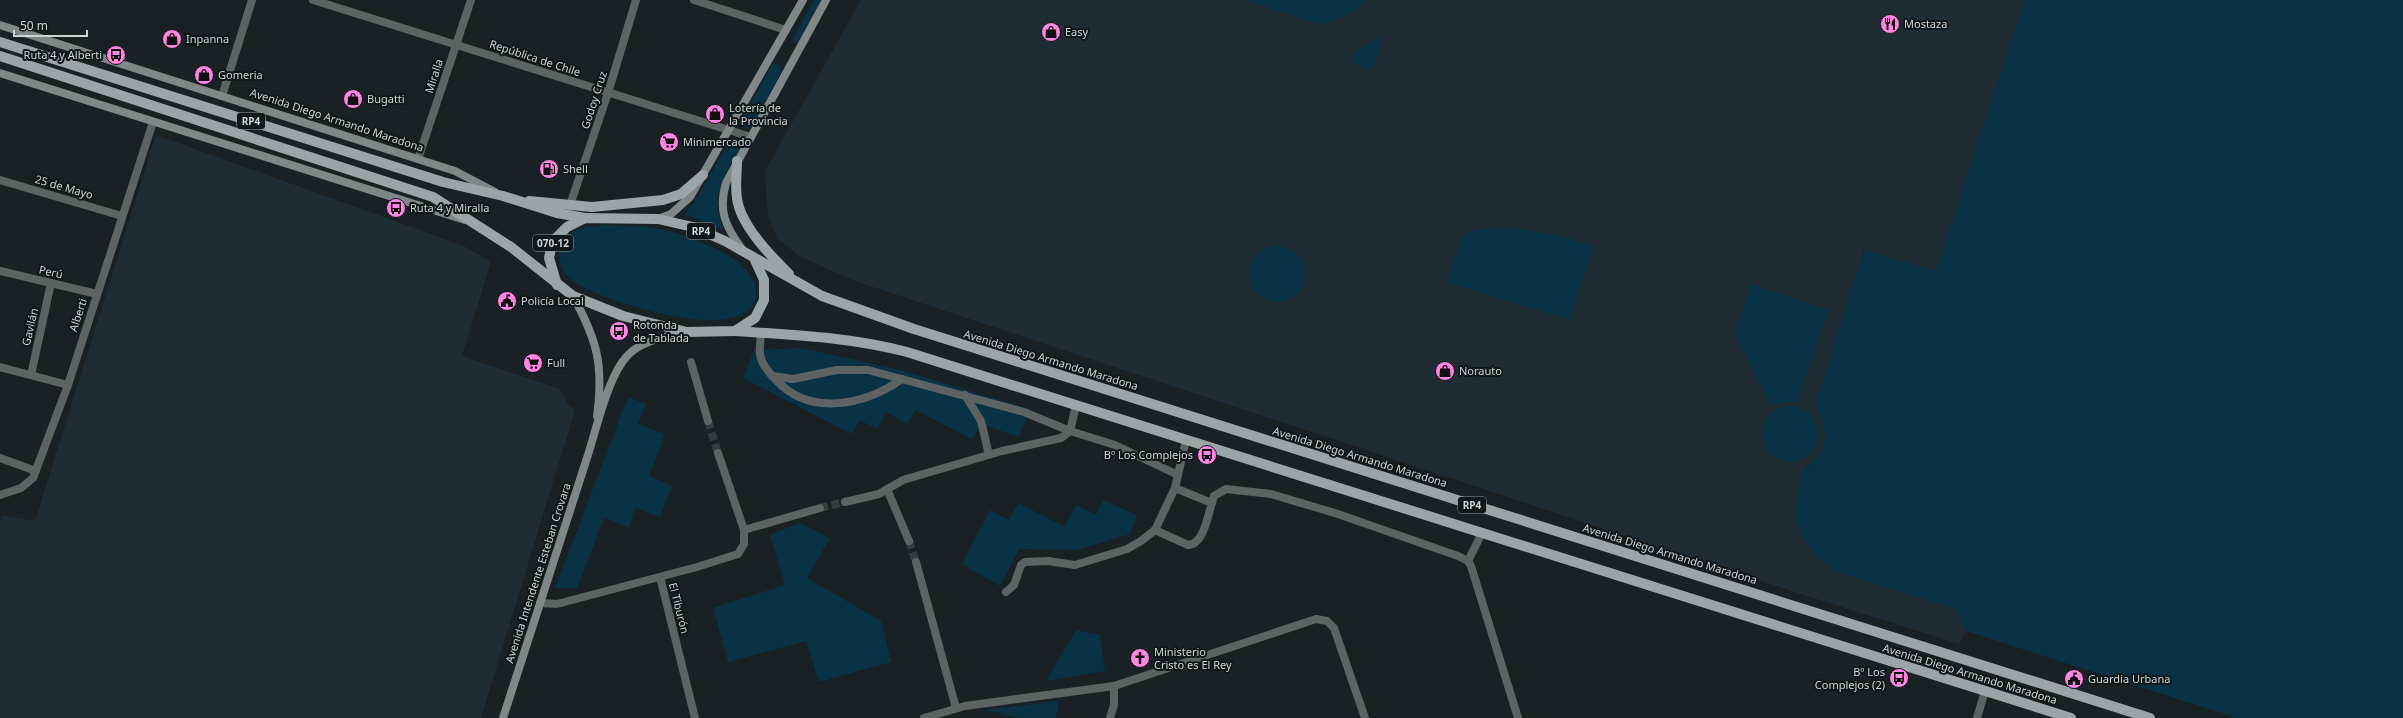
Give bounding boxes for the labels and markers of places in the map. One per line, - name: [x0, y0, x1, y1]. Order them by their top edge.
- restaurant icon: Mostaza: [1879, 13, 1901, 35]
- place label: Mostaza: [1904, 16, 1947, 31]
- shop icon: Easy: [1040, 21, 1062, 43]
- place label: Easy: [1065, 24, 1089, 39]
- shop icon: Inpanna: [161, 28, 183, 50]
- place label: Inpanna: [186, 31, 229, 46]
- bus stop icon: Ruta 4 y Alberti: [105, 44, 127, 66]
- place label: Ruta 4 y Alberti: [24, 47, 102, 62]
- shop icon: Gomeria: [193, 64, 215, 86]
- place label: Gomeria: [218, 67, 263, 82]
- shop icon: Bugatti: [342, 88, 364, 110]
- place label: Bugatti: [367, 91, 405, 106]
- place label: Lotería de la Provincia: [729, 100, 788, 128]
- shop icon: Lotería de la Provincia: [704, 103, 726, 125]
- supermarket icon: Minimercado: [658, 131, 680, 153]
- place label: Minimercado: [683, 134, 751, 149]
- fuel station icon: Shell: [538, 158, 560, 180]
- place label: Shell: [563, 161, 588, 176]
- bus stop icon: Ruta 4 y Miralla: [385, 197, 407, 219]
- place label: Ruta 4 y Miralla: [410, 200, 489, 215]
- public building icon: Policía Local: [496, 290, 518, 312]
- place label: Policía Local: [521, 293, 584, 308]
- place label: Rotonda de Tablada: [633, 317, 689, 345]
- bus stop icon: Rotonda de Tablada: [608, 320, 630, 342]
- supermarket icon: Full: [522, 352, 544, 374]
- place label: Full: [547, 355, 565, 370]
- shop icon: Norauto: [1434, 360, 1456, 382]
- place label: Norauto: [1459, 363, 1502, 378]
- bus stop icon: Bº Los Complejos: [1196, 444, 1218, 466]
- place label: Bº Los Complejos: [1104, 447, 1193, 462]
- place label: Ministerio Cristo es El Rey: [1154, 644, 1232, 672]
- church icon: Ministerio Cristo es El Rey: [1129, 647, 1151, 669]
- place label: Bº Los Complejos (2): [1815, 664, 1885, 692]
- bus stop icon: Bº Los Complejos (2): [1888, 667, 1910, 689]
- public building icon: Guardia Urbana: [2063, 668, 2085, 690]
- place label: Guardia Urbana: [2088, 671, 2170, 686]

